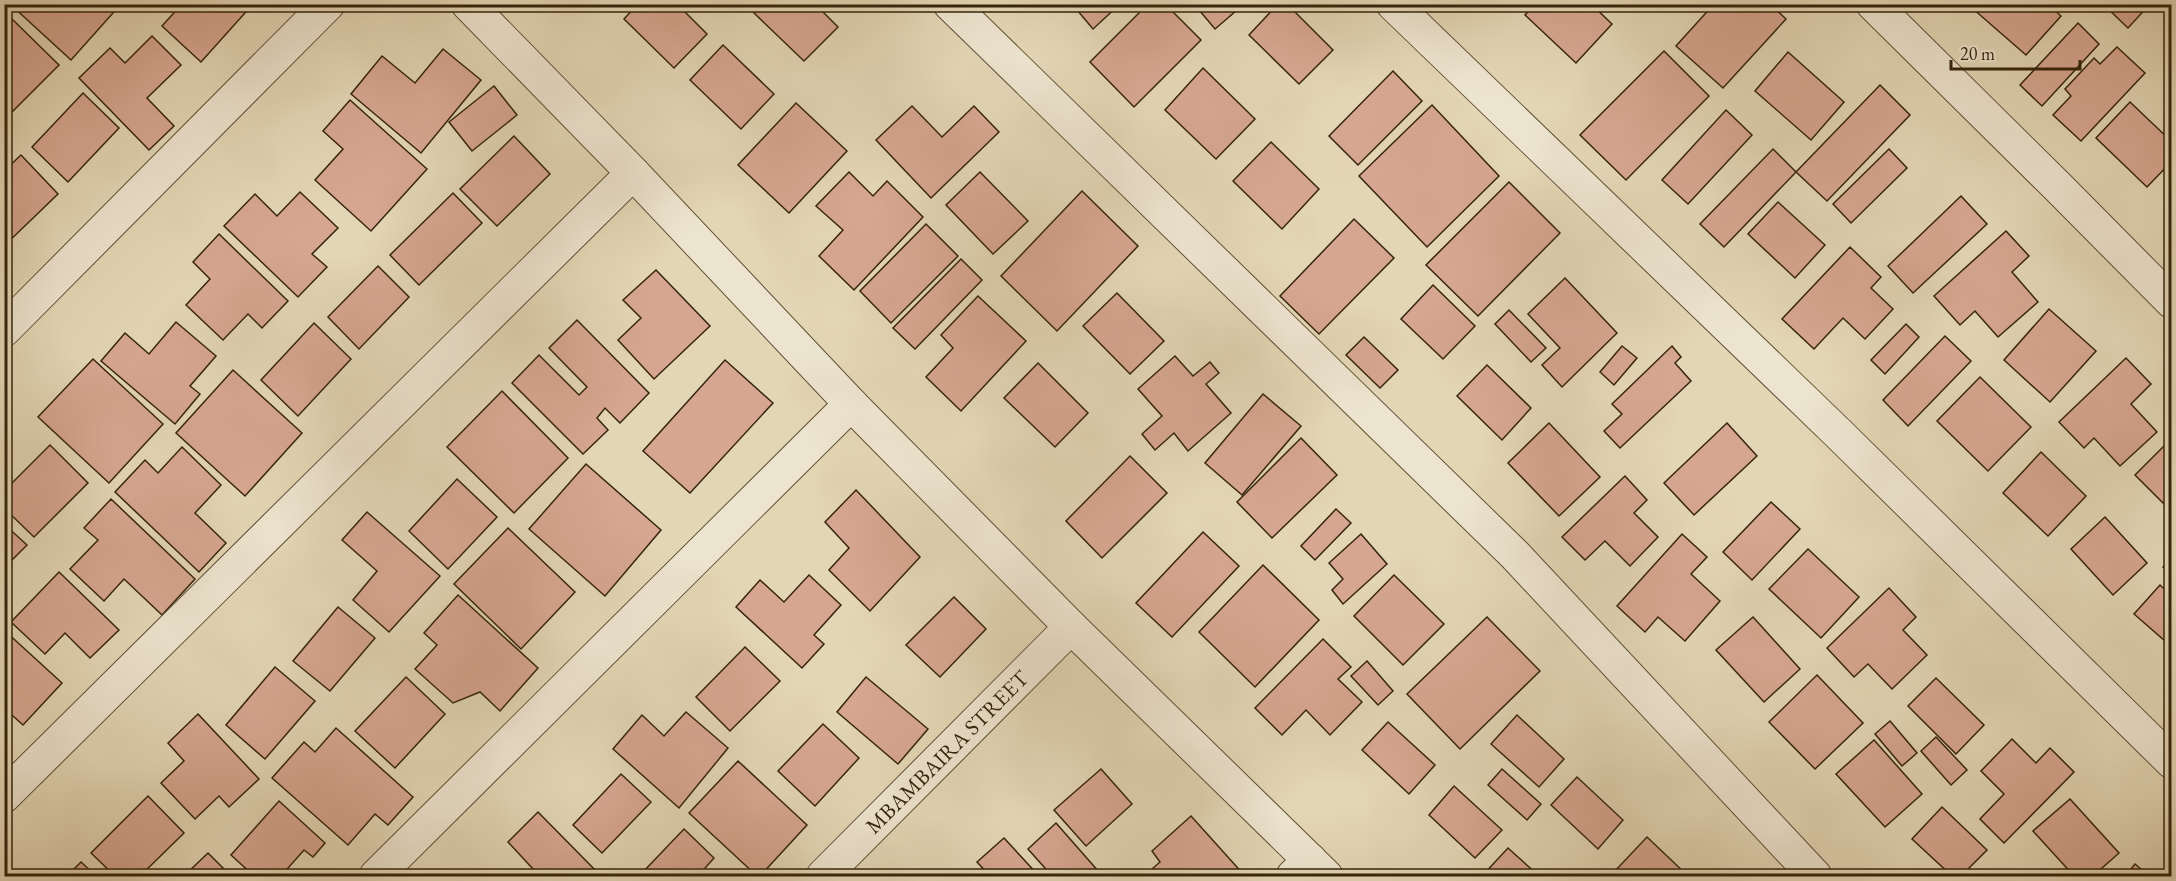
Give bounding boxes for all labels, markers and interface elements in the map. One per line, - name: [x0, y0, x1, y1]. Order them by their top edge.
- scale bar: [1951, 33, 2080, 71]
- text: 20 m: [1960, 42, 1995, 65]
- street label: MBAMBAIRA STREET: [859, 664, 1035, 840]

